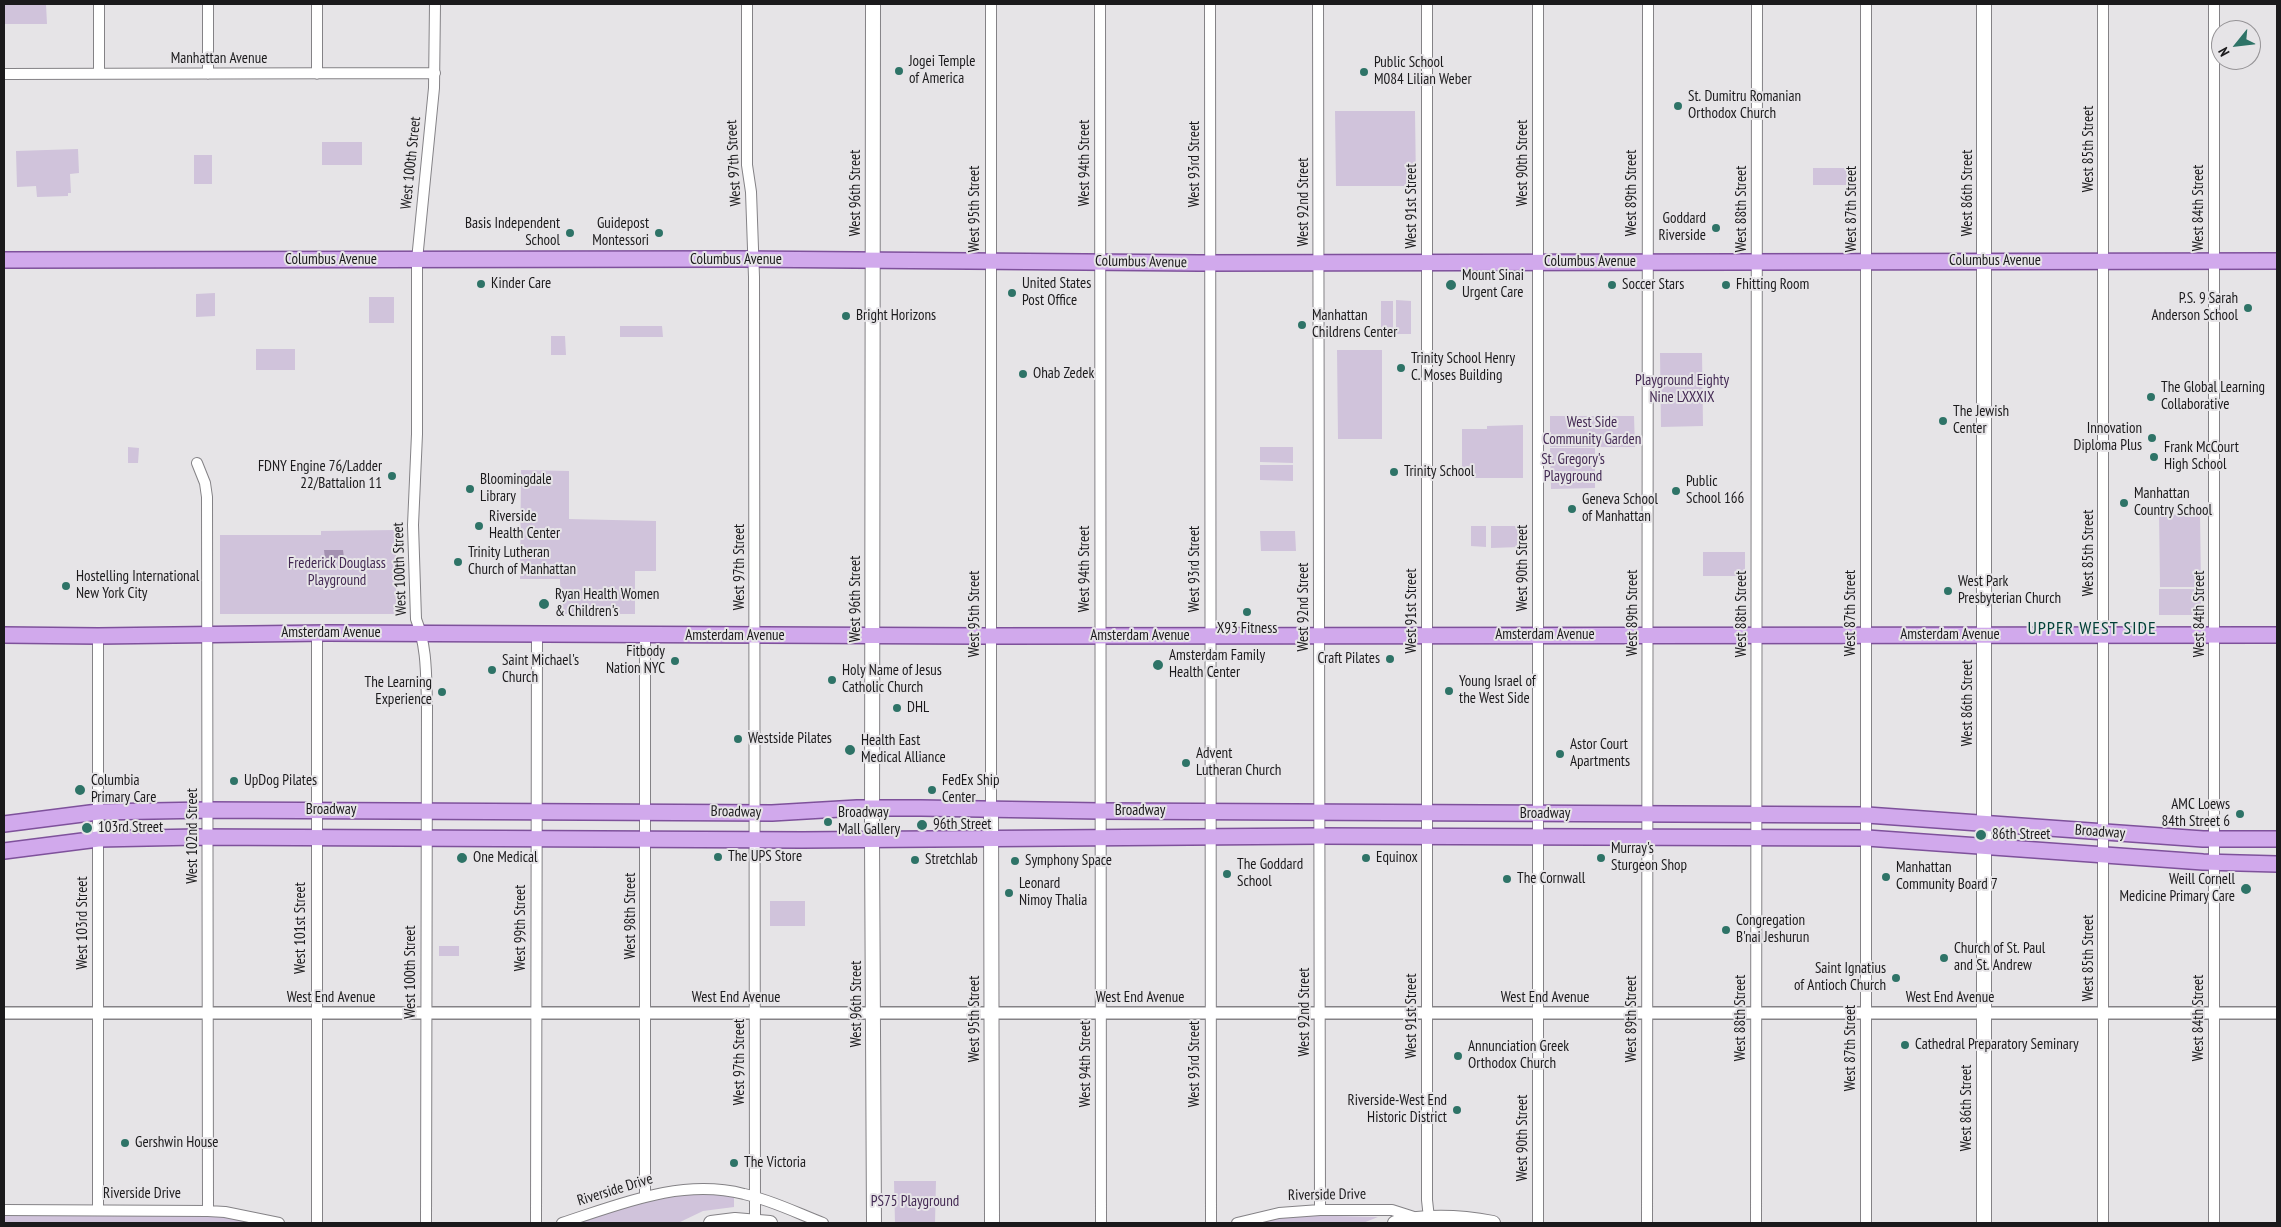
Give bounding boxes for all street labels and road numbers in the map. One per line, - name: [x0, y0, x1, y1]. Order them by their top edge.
- street label: Manhattan Avenue: [171, 50, 267, 68]
- street label: West 85th Street: [2080, 106, 2098, 192]
- street label: West 100th Street: [397, 116, 425, 210]
- street label: West 97th Street: [723, 119, 745, 207]
- street label: West 94th Street: [1076, 120, 1094, 206]
- street label: West 90th Street: [1514, 120, 1532, 206]
- street label: West 93rd Street: [1186, 121, 1204, 207]
- street label: West 96th Street: [847, 150, 865, 236]
- street label: West 89th Street: [1623, 150, 1641, 236]
- street label: West 86th Street: [1959, 150, 1977, 236]
- street label: West 92nd Street: [1295, 158, 1313, 246]
- street label: West 91st Street: [1403, 163, 1421, 249]
- street label: West 84th Street: [2190, 165, 2208, 251]
- street label: West 95th Street: [966, 166, 984, 252]
- street label: West 88th Street: [1733, 166, 1751, 252]
- street label: West 87th Street: [1843, 166, 1861, 252]
- street label: Columbus Avenue: [285, 251, 377, 269]
- street label: Columbus Avenue: [690, 251, 782, 269]
- street label: Columbus Avenue: [1095, 252, 1187, 272]
- street label: Columbus Avenue: [1949, 252, 2041, 270]
- street label: Columbus Avenue: [1544, 253, 1636, 271]
- street label: West 85th Street: [2080, 510, 2098, 596]
- street label: West 100th Street: [389, 522, 411, 616]
- street label: West 97th Street: [731, 524, 749, 610]
- street label: West 90th Street: [1514, 525, 1532, 611]
- street label: West 94th Street: [1076, 526, 1094, 612]
- street label: West 93rd Street: [1186, 526, 1204, 612]
- street label: West 96th Street: [847, 556, 865, 642]
- street label: West 92nd Street: [1295, 563, 1313, 651]
- street label: West 91st Street: [1403, 568, 1421, 654]
- street label: West 89th Street: [1624, 570, 1642, 656]
- street label: West 87th Street: [1842, 570, 1860, 656]
- street label: West 95th Street: [966, 571, 984, 657]
- street label: West 88th Street: [1733, 571, 1751, 657]
- street label: West 84th Street: [2191, 571, 2209, 657]
- street label: Amsterdam Avenue: [281, 624, 381, 642]
- street label: Amsterdam Avenue: [1495, 626, 1595, 644]
- street label: Amsterdam Avenue: [1900, 626, 2000, 644]
- street label: Amsterdam Avenue: [685, 627, 785, 645]
- street label: Amsterdam Avenue: [1090, 627, 1190, 645]
- street label: West 86th Street: [1959, 660, 1977, 746]
- street label: West 102nd Street: [184, 788, 202, 884]
- street label: Broadway: [306, 801, 356, 819]
- street label: Broadway: [1115, 802, 1165, 820]
- street label: Broadway: [711, 803, 761, 821]
- street label: Broadway: [1520, 805, 1570, 823]
- street label: Broadway: [2074, 821, 2126, 843]
- street label: West 98th Street: [622, 873, 640, 959]
- street label: West 103rd Street: [74, 876, 92, 970]
- street label: West 101st Street: [292, 882, 310, 974]
- street label: West 99th Street: [512, 885, 530, 971]
- street label: West 85th Street: [2080, 915, 2098, 1001]
- street label: West 100th Street: [402, 925, 420, 1019]
- street label: West 96th Street: [848, 961, 866, 1047]
- street label: West 92nd Street: [1296, 968, 1314, 1056]
- street label: West 91st Street: [1403, 973, 1421, 1059]
- street label: West 88th Street: [1732, 975, 1750, 1061]
- street label: West 84th Street: [2190, 975, 2208, 1061]
- street label: West 95th Street: [966, 976, 984, 1062]
- street label: West 89th Street: [1623, 976, 1641, 1062]
- street label: West End Avenue: [287, 989, 375, 1007]
- street label: West End Avenue: [692, 989, 780, 1007]
- street label: West End Avenue: [1096, 989, 1184, 1007]
- street label: West End Avenue: [1501, 989, 1589, 1007]
- street label: West End Avenue: [1906, 989, 1994, 1007]
- street label: West 87th Street: [1842, 1005, 1860, 1091]
- street label: West 97th Street: [731, 1019, 749, 1105]
- street label: West 94th Street: [1077, 1021, 1095, 1107]
- street label: West 93rd Street: [1186, 1021, 1204, 1107]
- street label: West 86th Street: [1958, 1065, 1976, 1151]
- street label: West 90th Street: [1514, 1095, 1532, 1181]
- street label: Riverside Drive: [575, 1170, 655, 1210]
- street label: Riverside Drive: [103, 1185, 181, 1203]
- street label: Riverside Drive: [1288, 1185, 1366, 1205]

